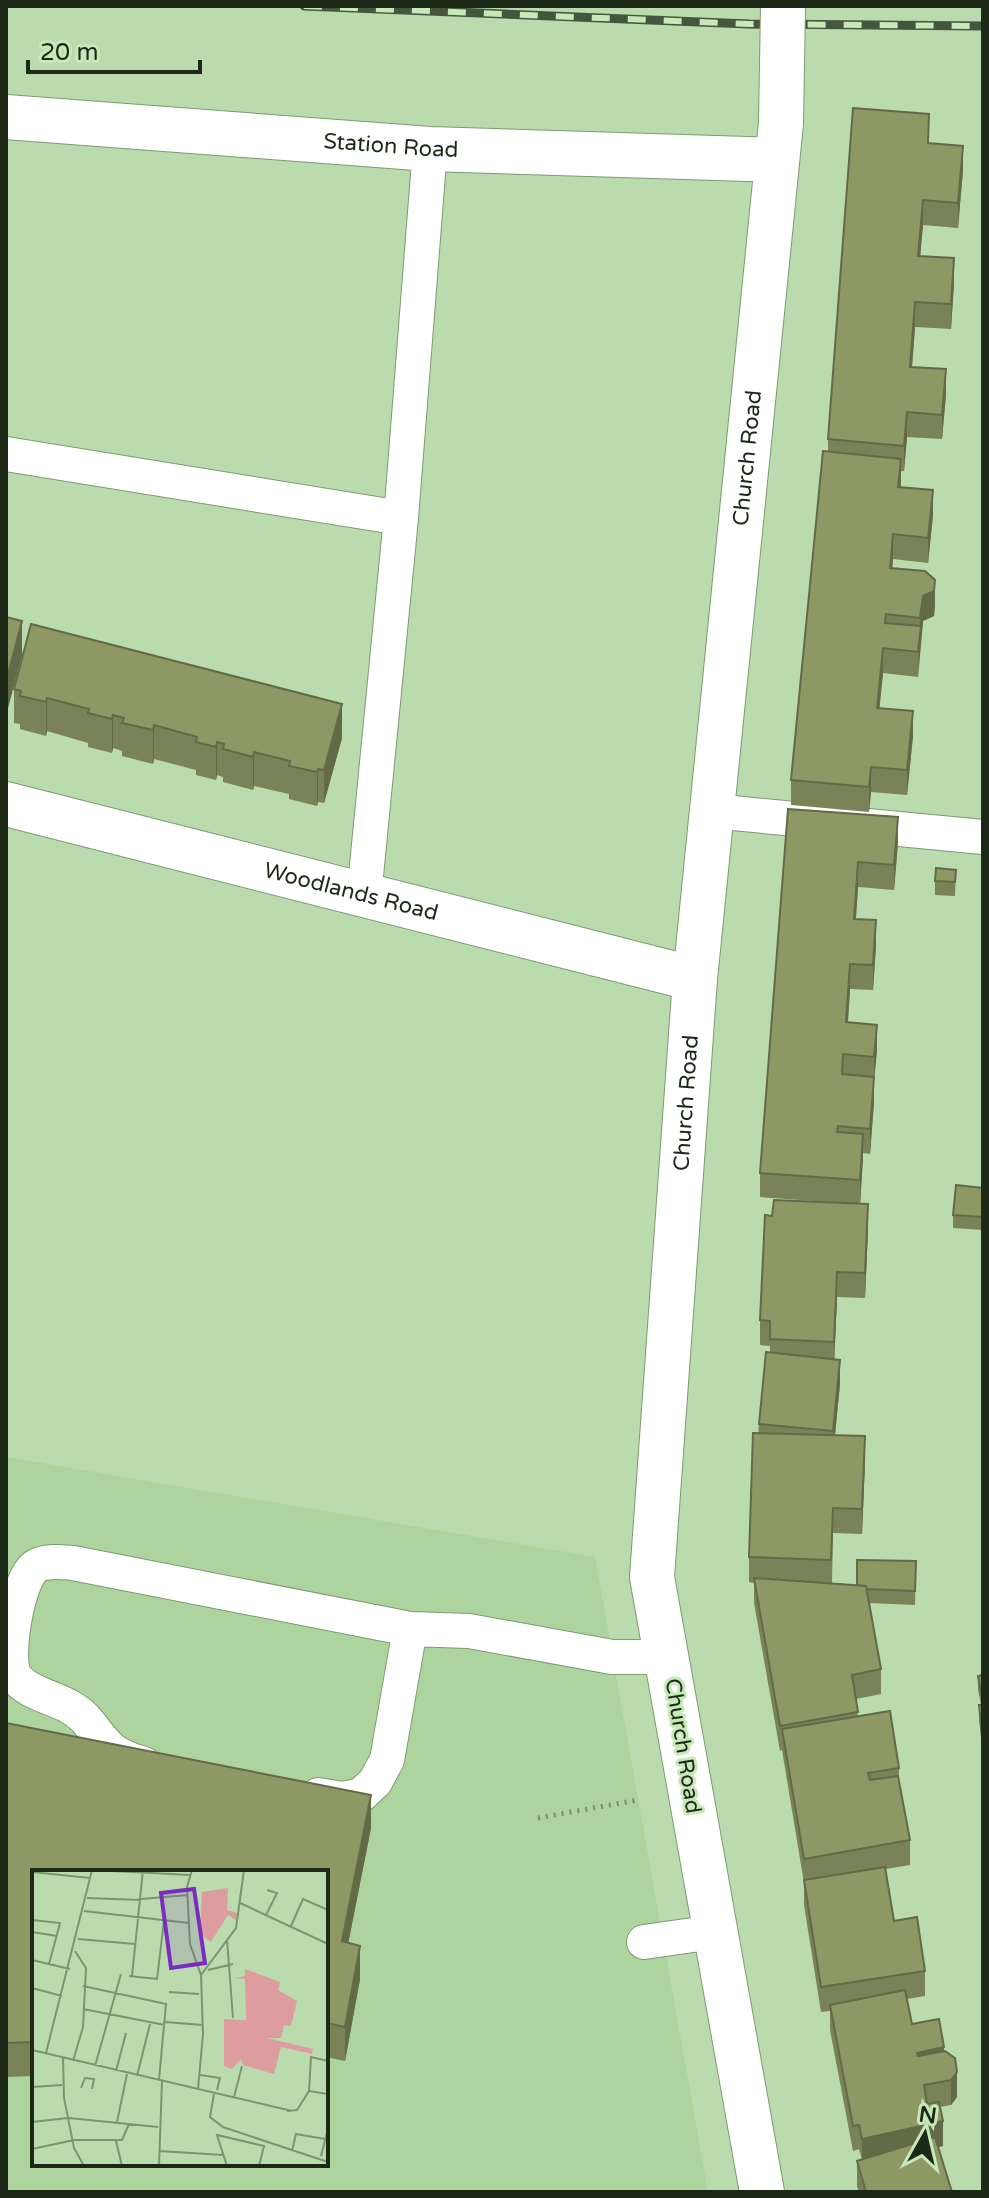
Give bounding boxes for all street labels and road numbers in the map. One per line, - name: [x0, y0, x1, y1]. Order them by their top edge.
- street label: Station Road: [322, 128, 459, 163]
- street label: Church Road: [728, 389, 767, 527]
- street label: Woodlands Road: [261, 857, 441, 926]
- street label: Church Road: [668, 1034, 704, 1172]
- street label: Church Road: [660, 1677, 706, 1815]

